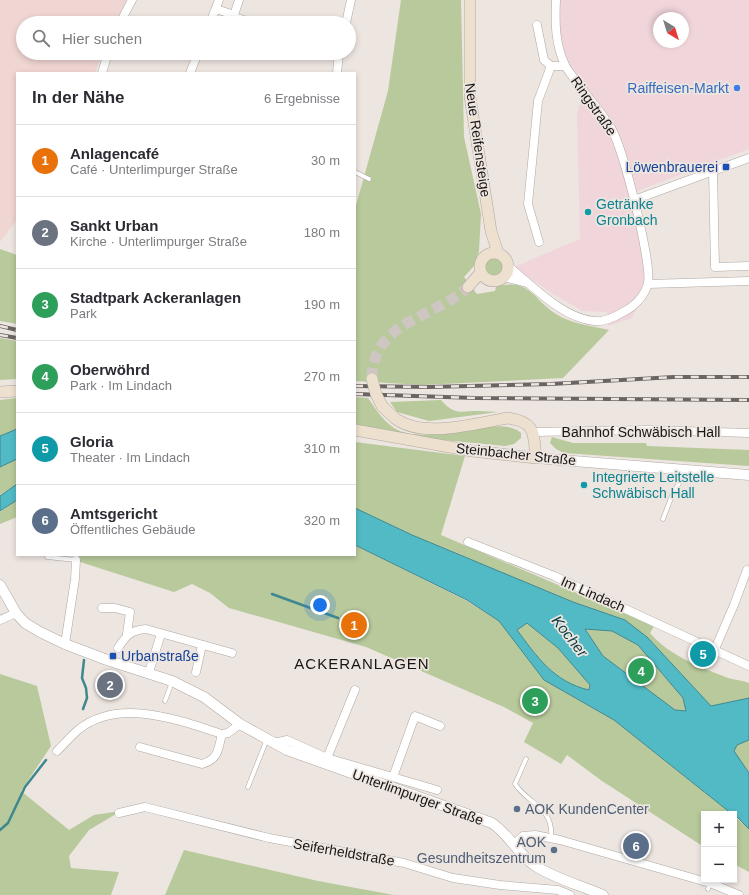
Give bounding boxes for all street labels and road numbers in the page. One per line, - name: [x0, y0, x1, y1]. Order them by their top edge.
- street label: Ringstraße: [568, 73, 620, 139]
- street label: Neue Reifensteige: [462, 82, 494, 198]
- street label: Bahnhof Schwäbisch Hall: [562, 424, 720, 440]
- street label: Steinbacher Straße: [455, 440, 577, 468]
- street label: Im Lindach: [558, 573, 628, 615]
- street label: Unterlimpurger Straße: [350, 766, 486, 828]
- street label: Seiferheldstraße: [292, 835, 396, 869]

